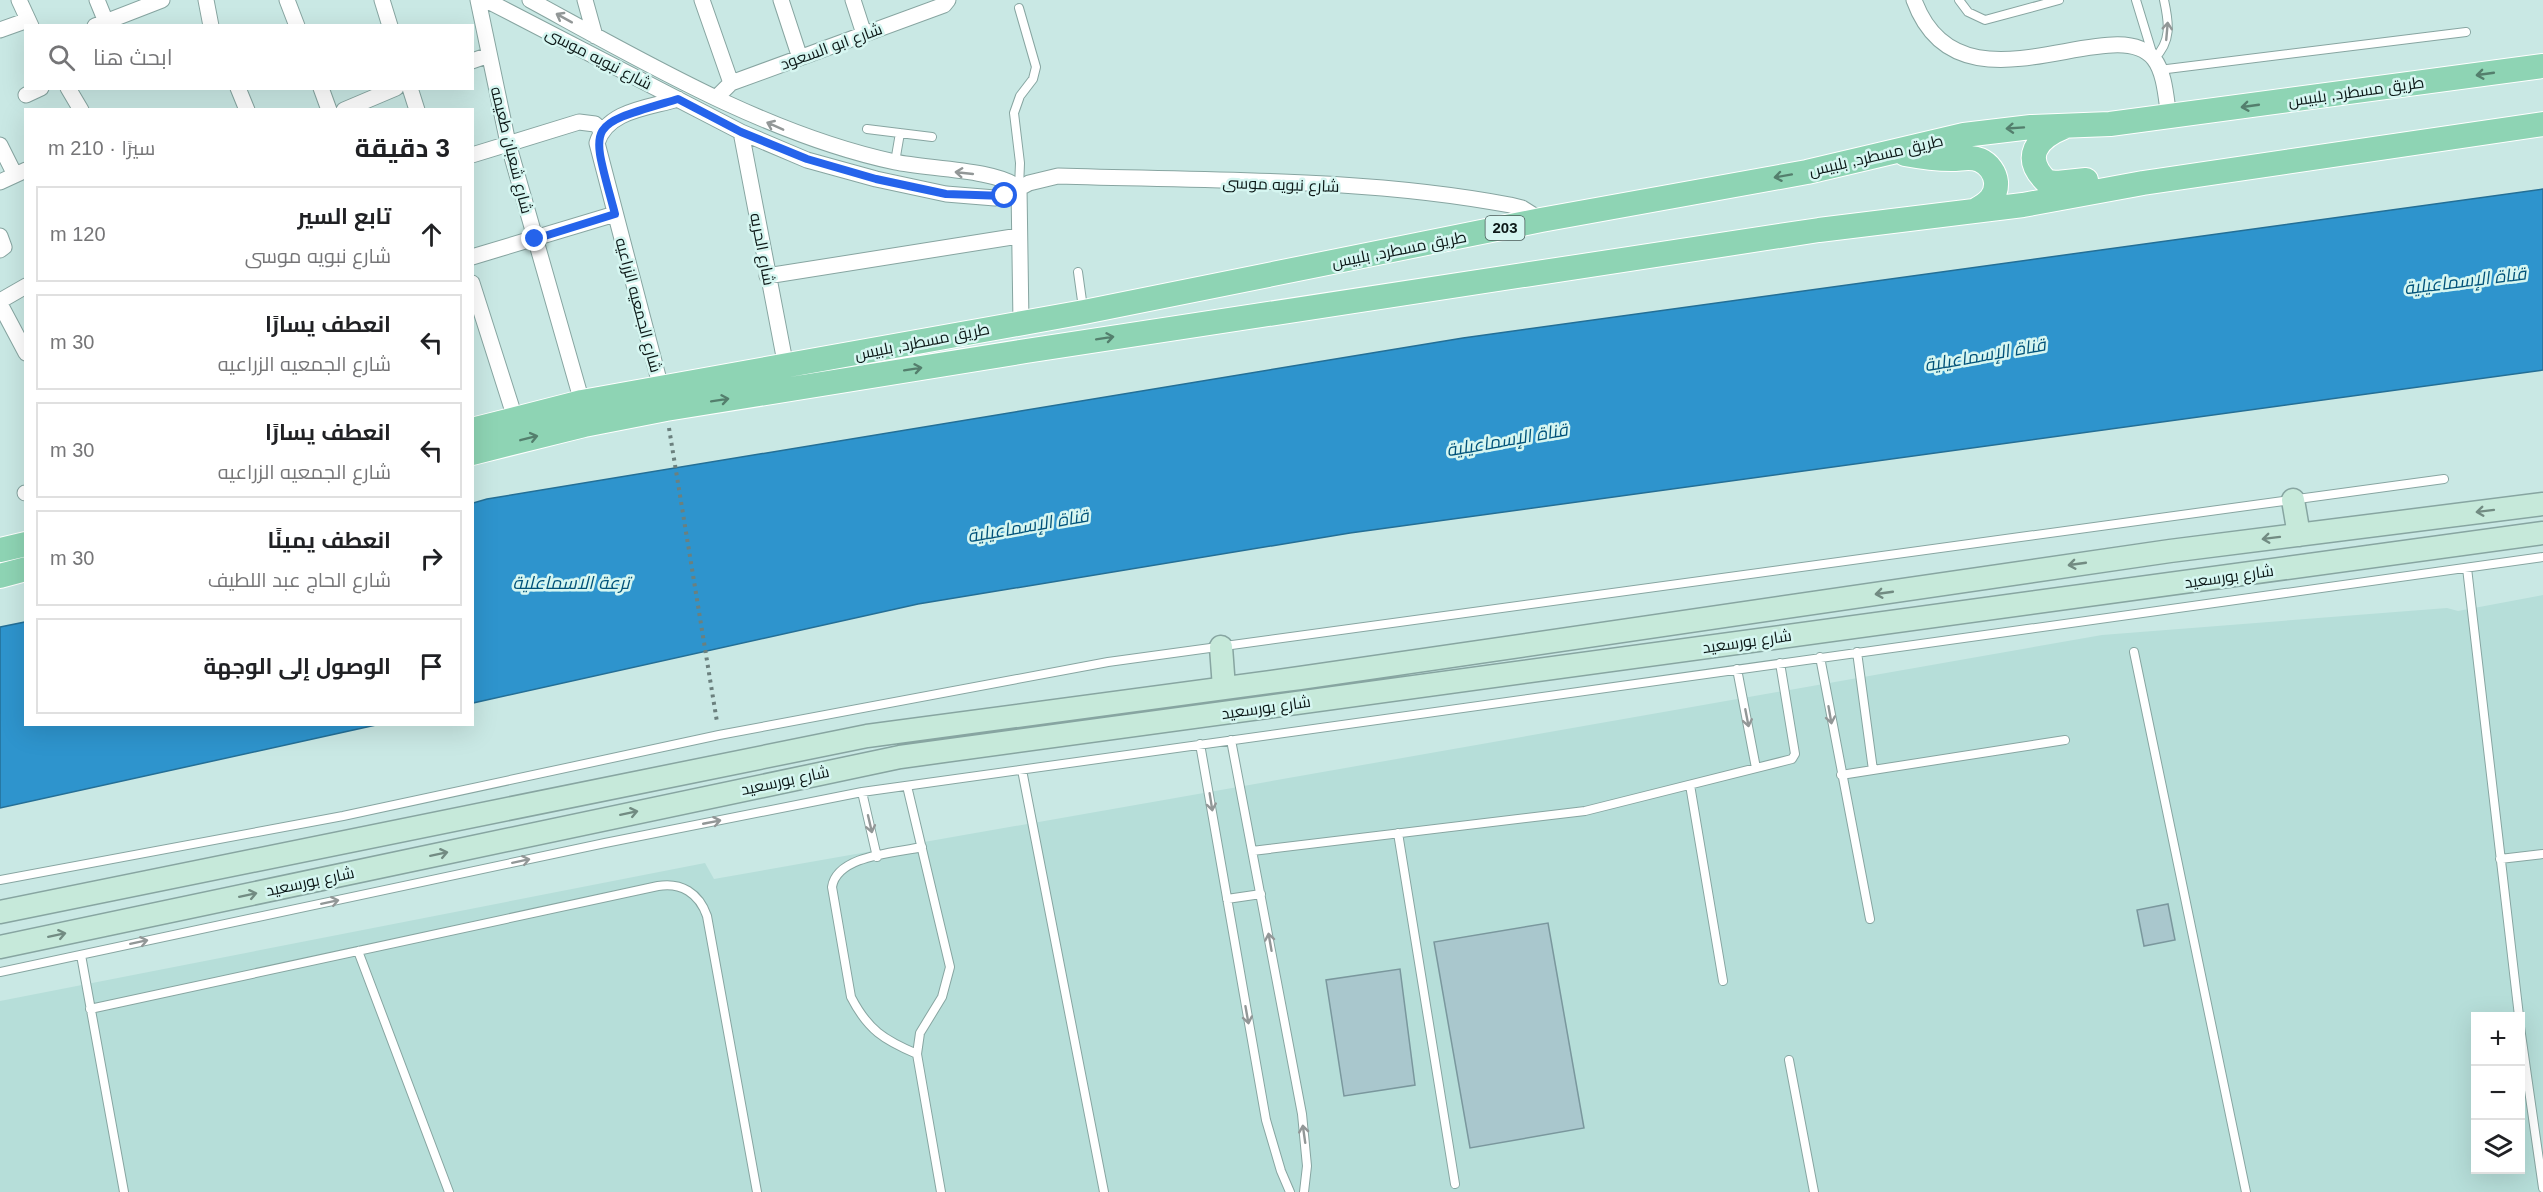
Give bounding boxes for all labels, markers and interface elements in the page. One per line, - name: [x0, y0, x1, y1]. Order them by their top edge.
- one-way arrow: [556, 12, 573, 24]
- street label: شارع ابو السعود: [778, 20, 886, 76]
- one-way arrow: [2162, 22, 2173, 42]
- search box: [24, 24, 474, 90]
- street label: شارع نبويه موسى: [541, 24, 655, 95]
- icon: search: [45, 41, 78, 74]
- text: ابحث هنا: [93, 45, 173, 70]
- one-way arrow: [2476, 68, 2495, 79]
- street label: طريق مسطرد, بلبيس: [2287, 74, 2425, 111]
- street label: شارع شعبان طعيمه: [485, 85, 536, 216]
- one-way arrow: [2241, 100, 2261, 111]
- one-way arrow: [767, 119, 785, 131]
- one-way arrow: [2005, 123, 2025, 134]
- street label: طريق مسطرد, بلبيس: [1807, 132, 1945, 181]
- text: 3 دقيقة: [355, 133, 450, 163]
- text: سيرًا · 210 m: [48, 137, 155, 159]
- one-way arrow: [954, 167, 974, 178]
- one-way arrow: [1773, 171, 1793, 182]
- street label: شارع نبويه موسى: [1222, 174, 1340, 198]
- route start: [991, 182, 1017, 208]
- text: تابع السير: [297, 204, 391, 229]
- street label: شارع الحريه: [744, 211, 778, 287]
- road number: 203: [1486, 216, 1524, 240]
- icon: ahead: [415, 218, 448, 251]
- text: 120 m: [50, 223, 106, 245]
- route end: [521, 225, 547, 251]
- street label: طريق مسطرد, بلبيس: [1330, 228, 1468, 273]
- street label: شارع الجمعيه الزراعيه: [609, 236, 665, 375]
- text: شارع نبويه موسى: [245, 245, 391, 267]
- water label: قناة الإسماعيلية: [2403, 263, 2528, 299]
- text: انعطف يسارًا: [265, 312, 391, 337]
- street label: طريق مسطرد, بلبيس: [853, 320, 991, 365]
- icon: left: [415, 326, 448, 359]
- text: 30 m: [50, 331, 94, 353]
- one-way arrow: [1095, 333, 1115, 344]
- water label: قناة الإسماعيلية: [1923, 334, 2049, 377]
- text: شارع الجمعيه الزراعيه: [218, 353, 391, 375]
- one-way arrow: [903, 363, 922, 374]
- one-way arrow: [710, 395, 730, 406]
- water label: قناة الإسماعيلية: [1445, 419, 1571, 462]
- text: انعطف يسارًا: [265, 420, 391, 445]
- one-way arrow: [519, 431, 538, 443]
- icon: left: [415, 434, 448, 467]
- text: 30 m: [50, 439, 94, 461]
- text: شارع الجمعيه الزراعيه: [218, 461, 391, 483]
- water label: قناة الإسماعيلية: [966, 505, 1092, 548]
- one-way arrow: [2476, 506, 2495, 517]
- text: انعطف يمينًا: [268, 528, 391, 553]
- one-way arrow: [2261, 533, 2281, 544]
- icon: right: [415, 542, 448, 575]
- text: 30 m: [50, 547, 94, 569]
- one-way arrow: [2068, 559, 2088, 570]
- street label: شارع بورسعيد: [2183, 562, 2275, 594]
- text: شارع الحاج عبد اللطيف: [208, 569, 391, 591]
- water label: ترعة الاسماعلية: [513, 573, 633, 593]
- one-way arrow: [1875, 587, 1895, 598]
- street label: شارع بورسعيد: [1701, 627, 1793, 659]
- icon: arrive: [415, 650, 448, 683]
- text: الوصول إلى الوجهة: [204, 654, 391, 679]
- street label: شارع بورسعيد: [1220, 693, 1312, 725]
- one-way arrow: [1825, 705, 1836, 724]
- one-way arrow: [1742, 708, 1753, 728]
- street label: شارع بورسعيد: [739, 763, 831, 801]
- one-way arrow: [1206, 791, 1217, 811]
- one-way arrow: [620, 807, 639, 819]
- one-way arrow: [865, 814, 876, 834]
- one-way arrow: [701, 816, 721, 827]
- one-way arrow: [428, 848, 448, 859]
- one-way arrow: [510, 855, 530, 866]
- street label: شارع بورسعيد: [264, 864, 356, 902]
- one-way arrow: [238, 888, 257, 900]
- one-way arrow: [320, 896, 339, 907]
- one-way arrow: [47, 929, 66, 940]
- one-way arrow: [1264, 933, 1275, 952]
- one-way arrow: [130, 936, 149, 948]
- one-way arrow: [1242, 1004, 1253, 1024]
- map controls: [2471, 1012, 2525, 1174]
- button: +: [2471, 1012, 2525, 1066]
- button: −: [2471, 1066, 2525, 1120]
- button: layers: [2471, 1120, 2525, 1174]
- one-way arrow: [1299, 1124, 1310, 1144]

